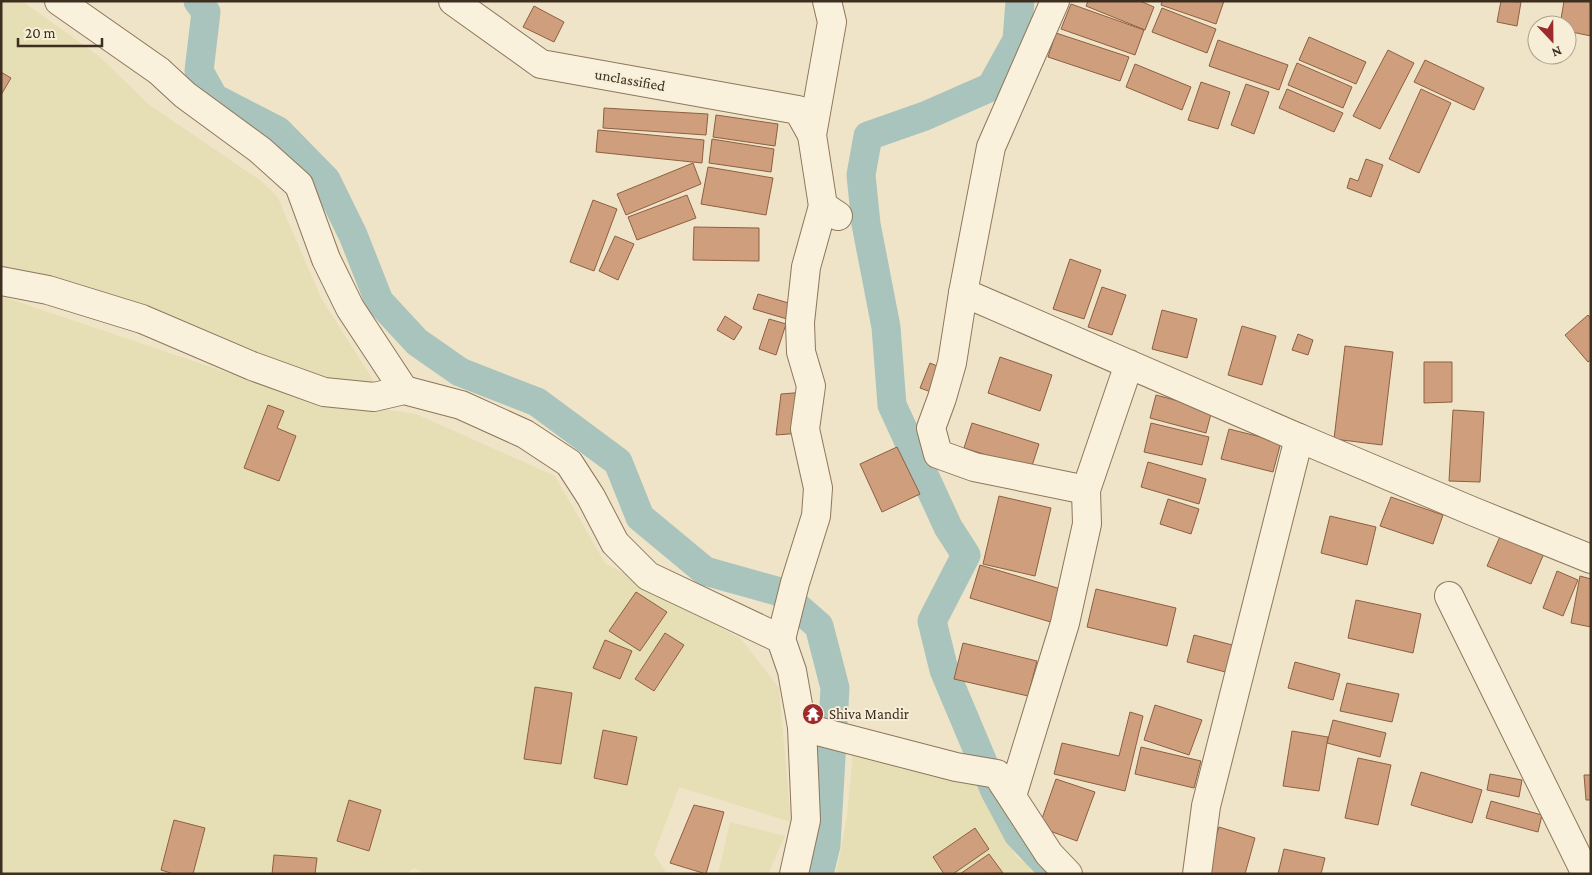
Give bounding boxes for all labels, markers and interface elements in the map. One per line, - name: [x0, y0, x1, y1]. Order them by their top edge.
- scale bar: [18, 15, 101, 47]
- north arrow: [1527, 15, 1577, 65]
- text: 20 m: [25, 25, 56, 41]
- text: N: [1549, 43, 1564, 61]
- street label: unclassified: [594, 66, 667, 94]
- temple icon: Shiva Mandir: [801, 702, 825, 726]
- place label: Shiva Mandir: [829, 706, 910, 722]

